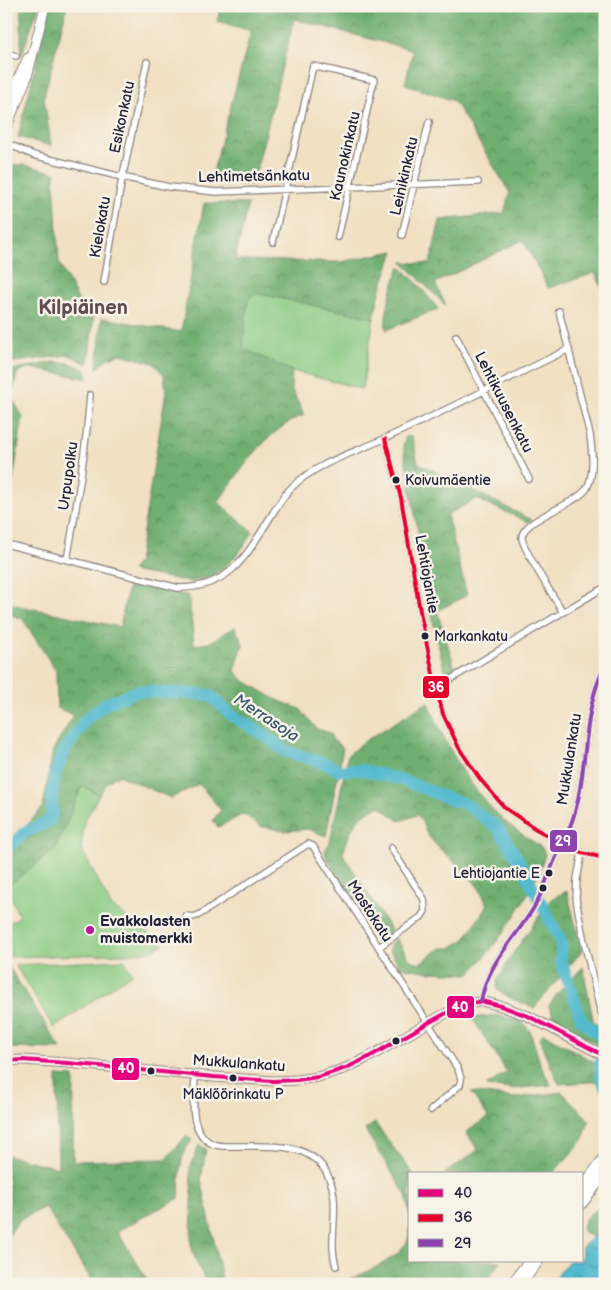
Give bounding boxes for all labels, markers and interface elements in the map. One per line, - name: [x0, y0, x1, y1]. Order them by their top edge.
- street label: Esikonkatu: [106, 79, 139, 155]
- street label: Kaunokinkatu: [326, 110, 365, 203]
- street label: Leinikinkatu: [386, 135, 423, 217]
- street label: Lehtimetsänkatu: [198, 166, 310, 187]
- street label: Kielokatu: [86, 195, 115, 259]
- district label: Kilpiäinen: [38, 296, 128, 320]
- street label: Lehtikuusenkatu: [470, 349, 537, 456]
- street label: Urpupolku: [54, 440, 83, 512]
- place label: Koivumäentie: [405, 472, 491, 489]
- marker: Koivumäentie: [391, 475, 401, 485]
- street label: Lehtiojantie: [410, 533, 443, 615]
- place label: Markankatu: [434, 628, 508, 645]
- marker: Markankatu: [420, 631, 430, 641]
- line badge: 36: [422, 675, 450, 699]
- text: 36: [428, 679, 444, 696]
- water label: Merrasoja: [230, 690, 302, 746]
- street label: Mukkulankatu: [553, 712, 586, 806]
- line badge: 29: [549, 829, 578, 853]
- text: 29: [555, 833, 571, 850]
- place label: Lehtiojantie E: [453, 865, 540, 882]
- marker: Lehtiojantie E: [544, 868, 554, 878]
- street label: Mastokatu: [343, 877, 397, 946]
- unlabelled marker: [538, 883, 548, 893]
- place label: Evakkolasten muistomerkki: [100, 912, 192, 948]
- marker: Evakkolasten muistomerkki: [84, 924, 96, 936]
- line badge: 40: [446, 995, 475, 1019]
- text: 40: [452, 999, 469, 1016]
- unlabelled marker: [391, 1036, 401, 1046]
- street label: Mukkulankatu: [192, 1051, 286, 1076]
- line badge: 40: [111, 1057, 140, 1081]
- text: 40: [118, 1060, 135, 1077]
- unlabelled marker: [146, 1066, 156, 1076]
- marker: Mäklöörinkatu P: [228, 1073, 238, 1083]
- place label: Mäklöörinkatu P: [182, 1086, 284, 1103]
- legend: [408, 1172, 584, 1262]
- text: 40: [454, 1184, 472, 1203]
- text: 36: [454, 1208, 472, 1227]
- text: 29: [454, 1234, 472, 1253]

